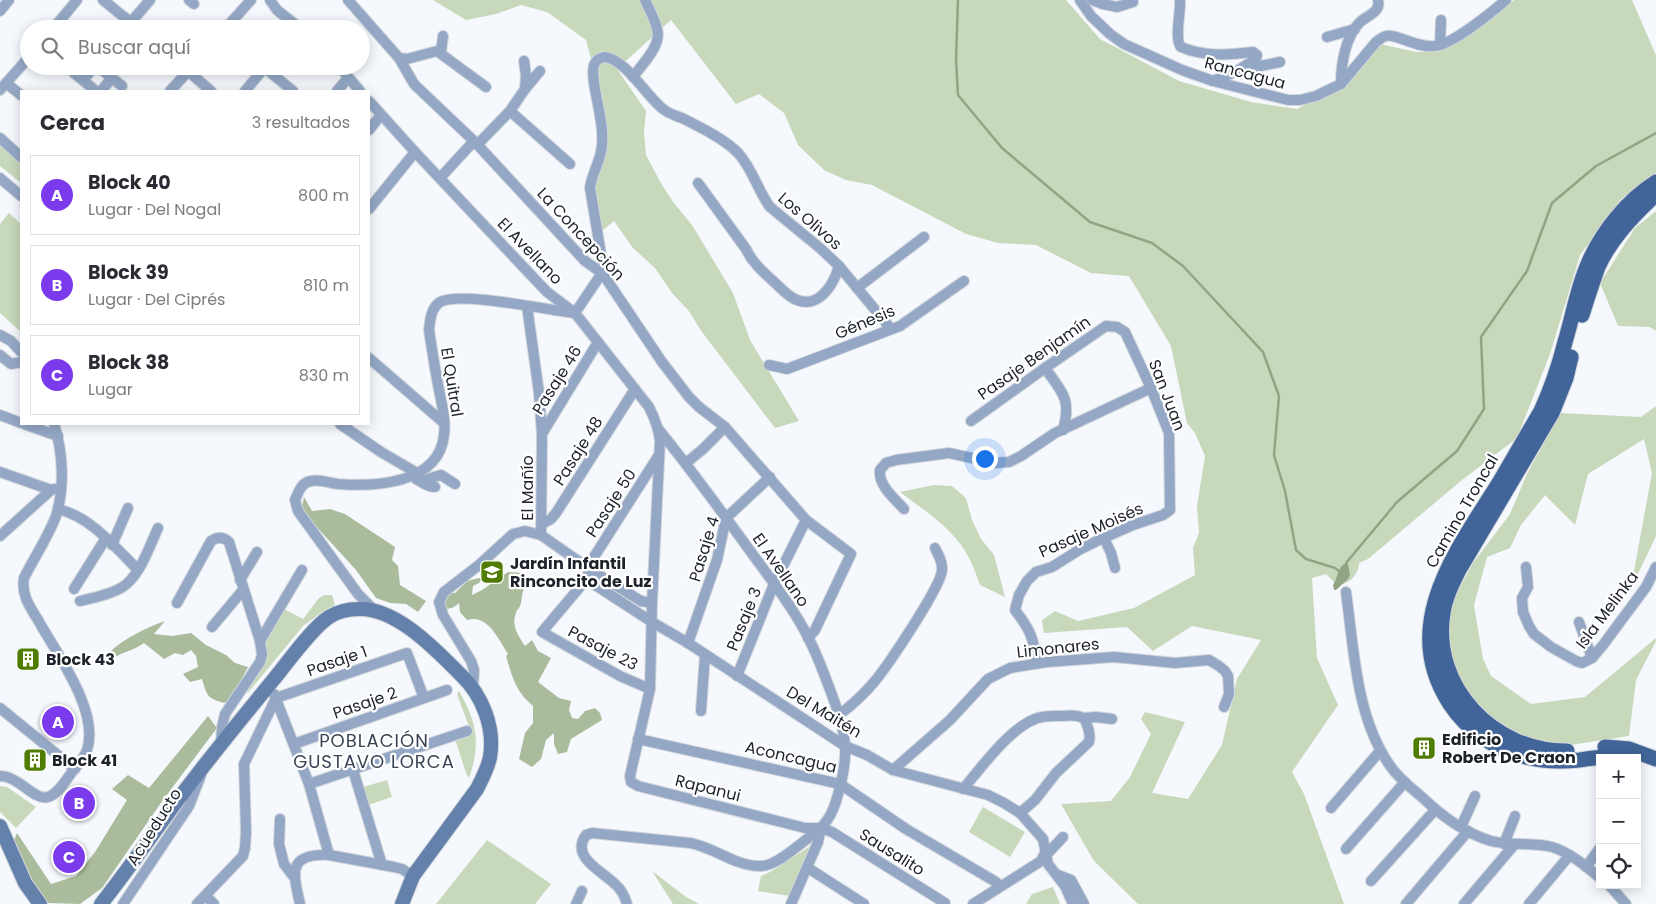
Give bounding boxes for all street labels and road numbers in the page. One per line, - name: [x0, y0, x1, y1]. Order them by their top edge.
- street label: Rancagua: [1202, 51, 1288, 95]
- street label: La Concepción: [532, 182, 630, 286]
- street label: Los Olivos: [773, 187, 847, 255]
- street label: El Avellano: [492, 212, 568, 290]
- street label: Génesis: [831, 299, 899, 345]
- street label: Pasaje Benjamín: [973, 310, 1095, 406]
- street label: Pasaje 46: [527, 341, 587, 419]
- street label: El Quitral: [435, 346, 469, 418]
- street label: San Juan: [1143, 356, 1191, 434]
- street label: Pasaje 48: [548, 412, 608, 490]
- street label: Camino Troncal: [1420, 450, 1504, 572]
- street label: El Mañío: [516, 455, 539, 521]
- street label: Pasaje 50: [580, 464, 642, 542]
- street label: Pasaje Moisés: [1035, 497, 1147, 563]
- street label: Pasaje 4: [683, 513, 725, 585]
- street label: El Avellano: [747, 528, 815, 612]
- street label: Isla Melinka: [1570, 566, 1644, 654]
- street label: Pasaje 3: [721, 584, 767, 654]
- street label: Pasaje 23: [564, 620, 642, 676]
- street label: Limonares: [1016, 632, 1100, 664]
- street label: Pasaje 1: [304, 640, 370, 682]
- street label: Pasaje 2: [330, 681, 400, 725]
- street label: Del Maitén: [782, 681, 866, 743]
- street label: Aconcagua: [743, 735, 839, 779]
- street label: Rapanui: [673, 769, 743, 807]
- street label: Acueducto: [121, 784, 187, 870]
- street label: Sausalito: [855, 823, 929, 881]

